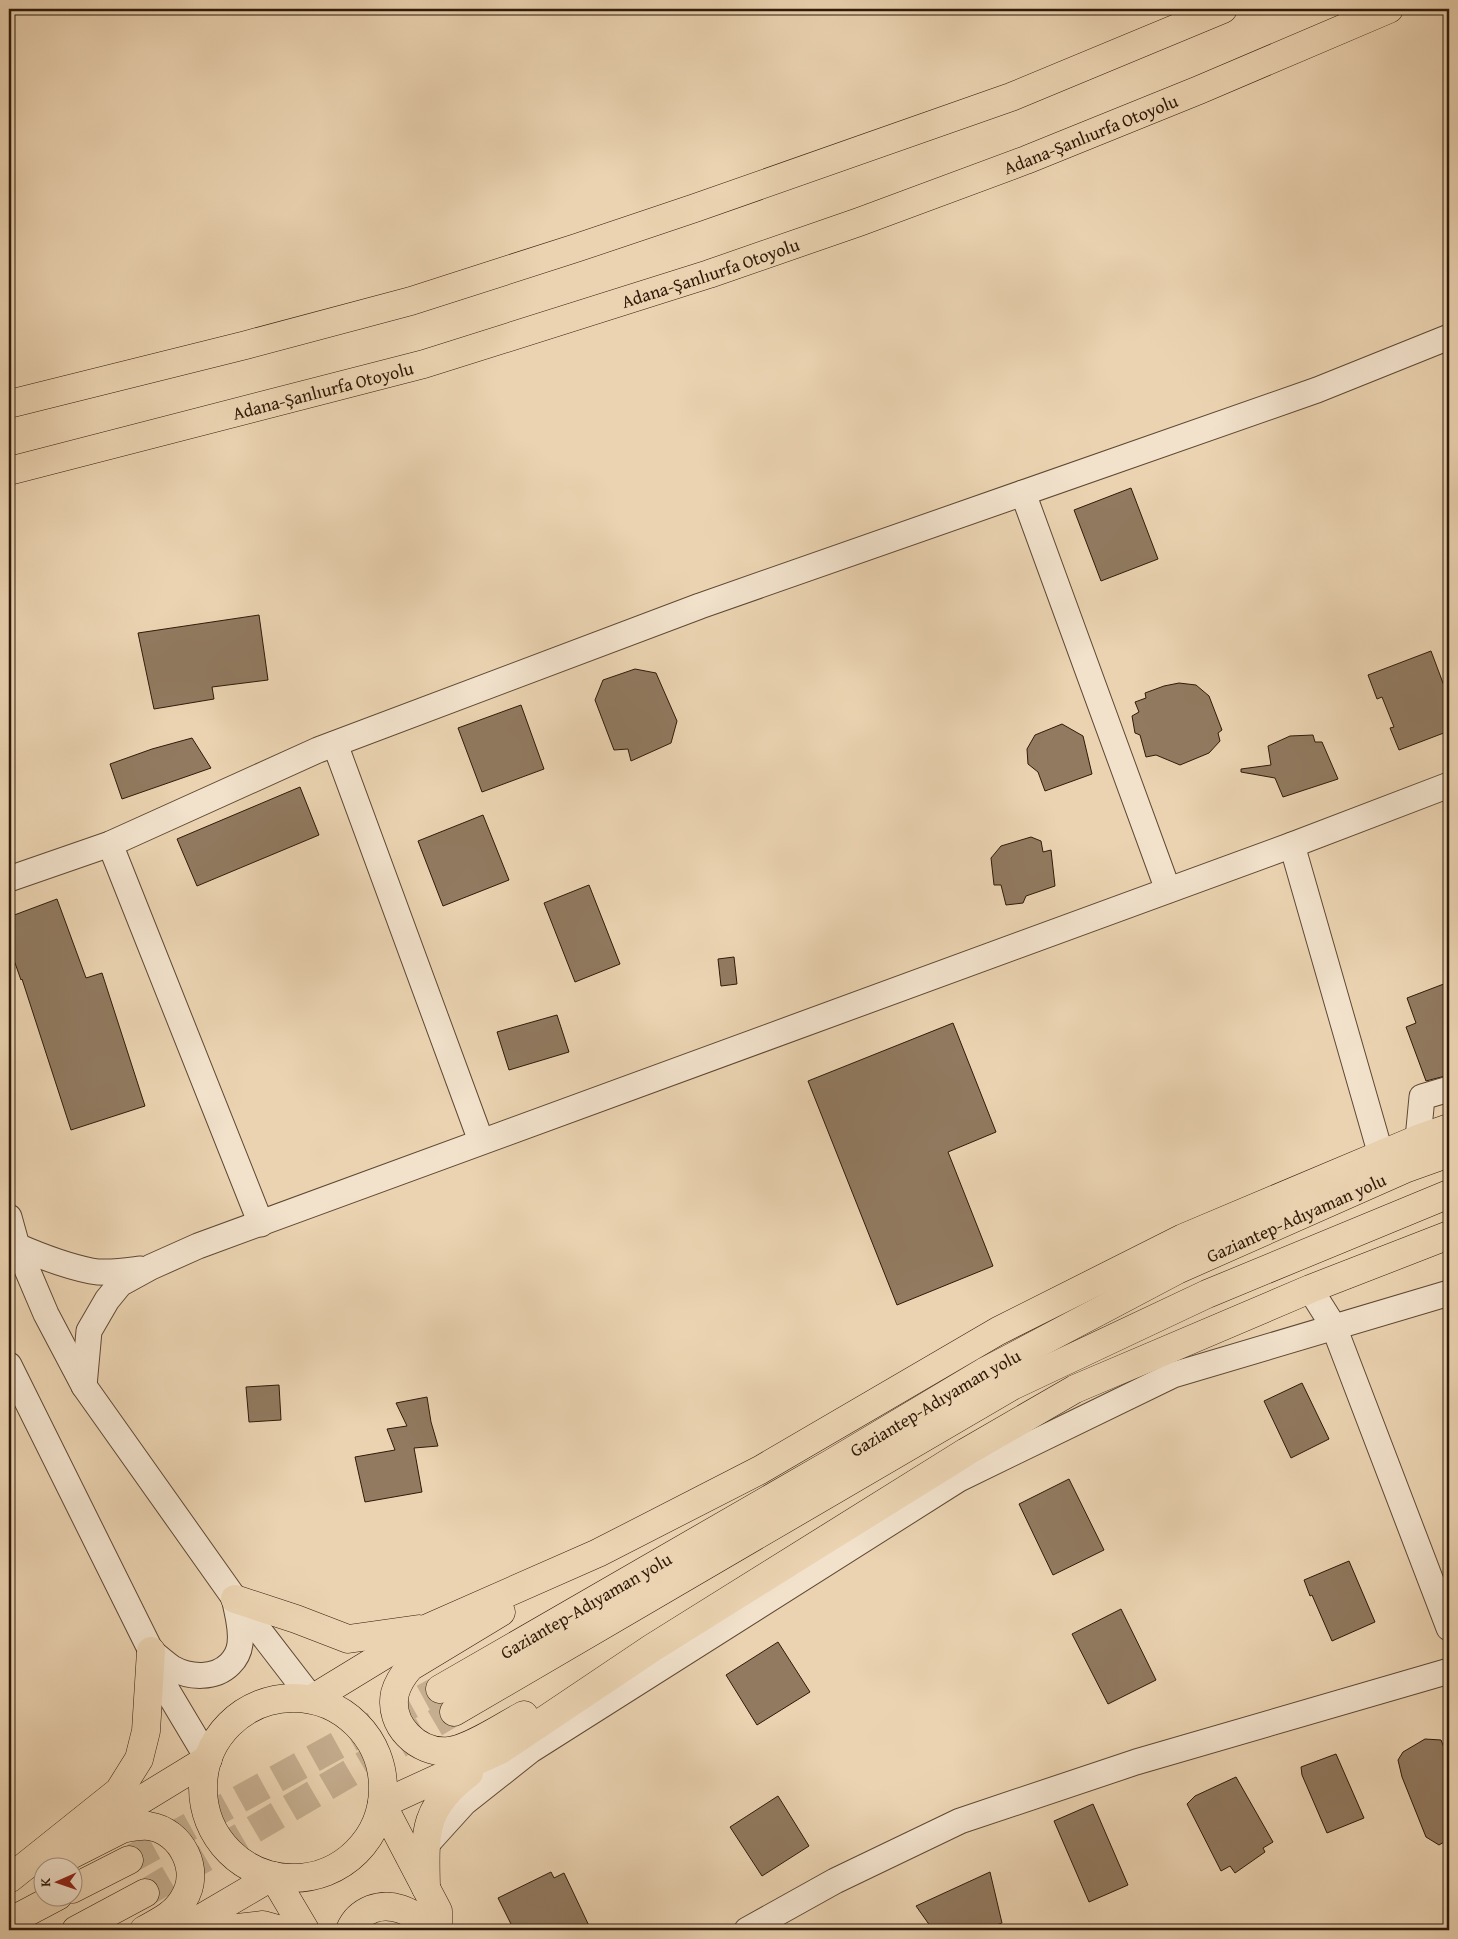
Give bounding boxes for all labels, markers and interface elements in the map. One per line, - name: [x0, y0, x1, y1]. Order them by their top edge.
- street label: Adana-Şanlıurfa Otoyolu: [999, 86, 1182, 181]
- street label: Adana-Şanlıurfa Otoyolu: [618, 230, 803, 314]
- street label: Adana-Şanlıurfa Otoyolu: [229, 354, 416, 426]
- street label: Gaziantep-Adıyaman yolu: [1202, 1165, 1390, 1269]
- street label: Gaziantep-Adıyaman yolu: [844, 1342, 1025, 1463]
- street label: Gaziantep-Adıyaman yolu: [495, 1545, 677, 1665]
- north arrow: [32, 1856, 82, 1906]
- text: K: [35, 1878, 55, 1887]

